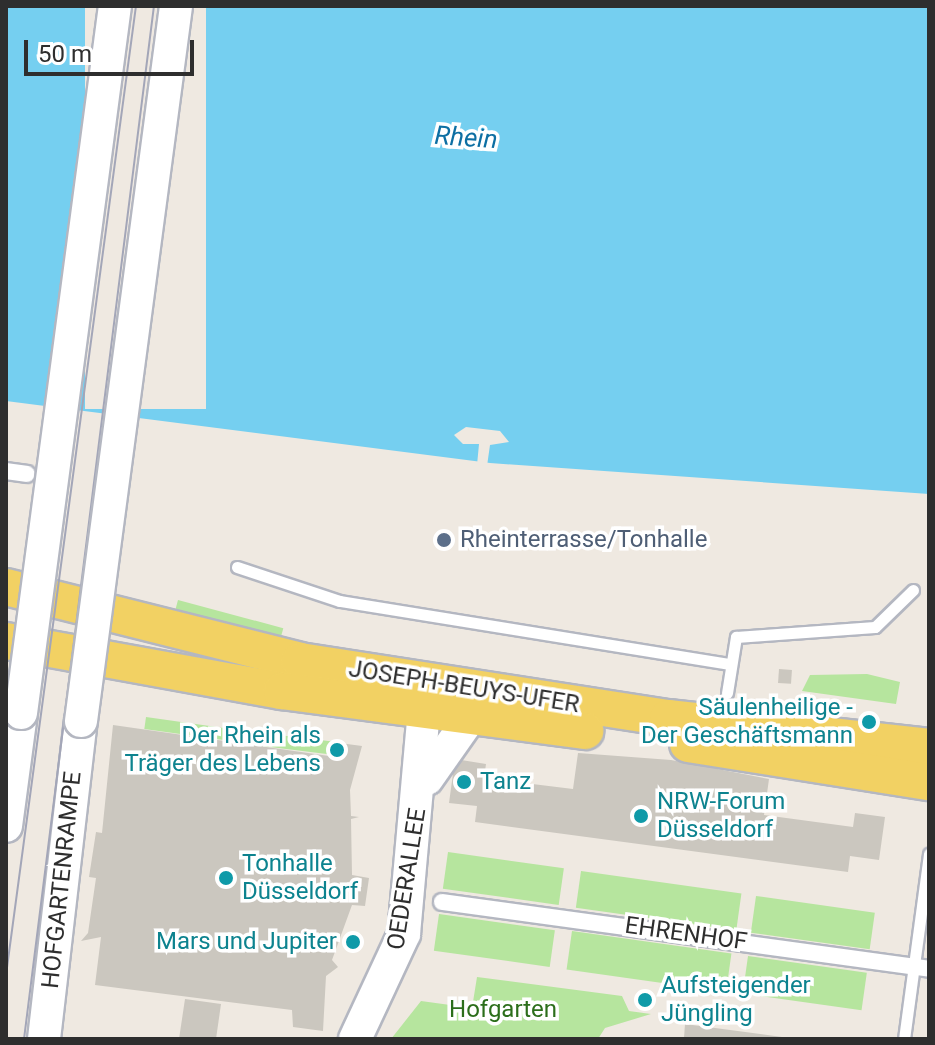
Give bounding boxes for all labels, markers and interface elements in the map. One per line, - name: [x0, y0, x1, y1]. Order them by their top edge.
- scale bar: [28, 24, 198, 74]
- text: 50 m: [38, 40, 92, 68]
- water label: Rhein: [434, 120, 498, 156]
- place label: Rheinterrasse/Tonhalle: [460, 526, 707, 554]
- marker: Rheinterrasse/Tonhalle: [435, 531, 453, 549]
- street label: JOSEPH-BEUYS-UFER: [347, 655, 581, 719]
- place label: Säulenheilige - Der Geschäftsmann: [641, 694, 853, 750]
- marker: Säulenheilige - Der Geschäftsmann: [860, 713, 878, 731]
- place label: Der Rhein als Träger des Lebens: [124, 722, 321, 778]
- marker: Der Rhein als Träger des Lebens: [328, 741, 346, 759]
- place label: Tanz: [480, 768, 531, 796]
- street label: HOFGARTENRAMPE: [36, 770, 88, 990]
- marker: Tanz: [455, 773, 473, 791]
- place label: NRW-Forum Düsseldorf: [657, 788, 785, 844]
- street label: OEDERALLEE: [382, 806, 432, 952]
- marker: NRW-Forum Düsseldorf: [632, 807, 650, 825]
- place label: Tonhalle Düsseldorf: [242, 850, 358, 906]
- marker: Tonhalle Düsseldorf: [217, 869, 235, 887]
- street label: EHRENHOF: [623, 911, 749, 957]
- place label: Mars und Jupiter: [156, 928, 337, 956]
- marker: Mars und Jupiter: [344, 933, 362, 951]
- place label: Aufsteigender Jüngling: [661, 972, 811, 1028]
- marker: Aufsteigender Jüngling: [636, 991, 654, 1009]
- park label: Hofgarten: [449, 996, 557, 1024]

